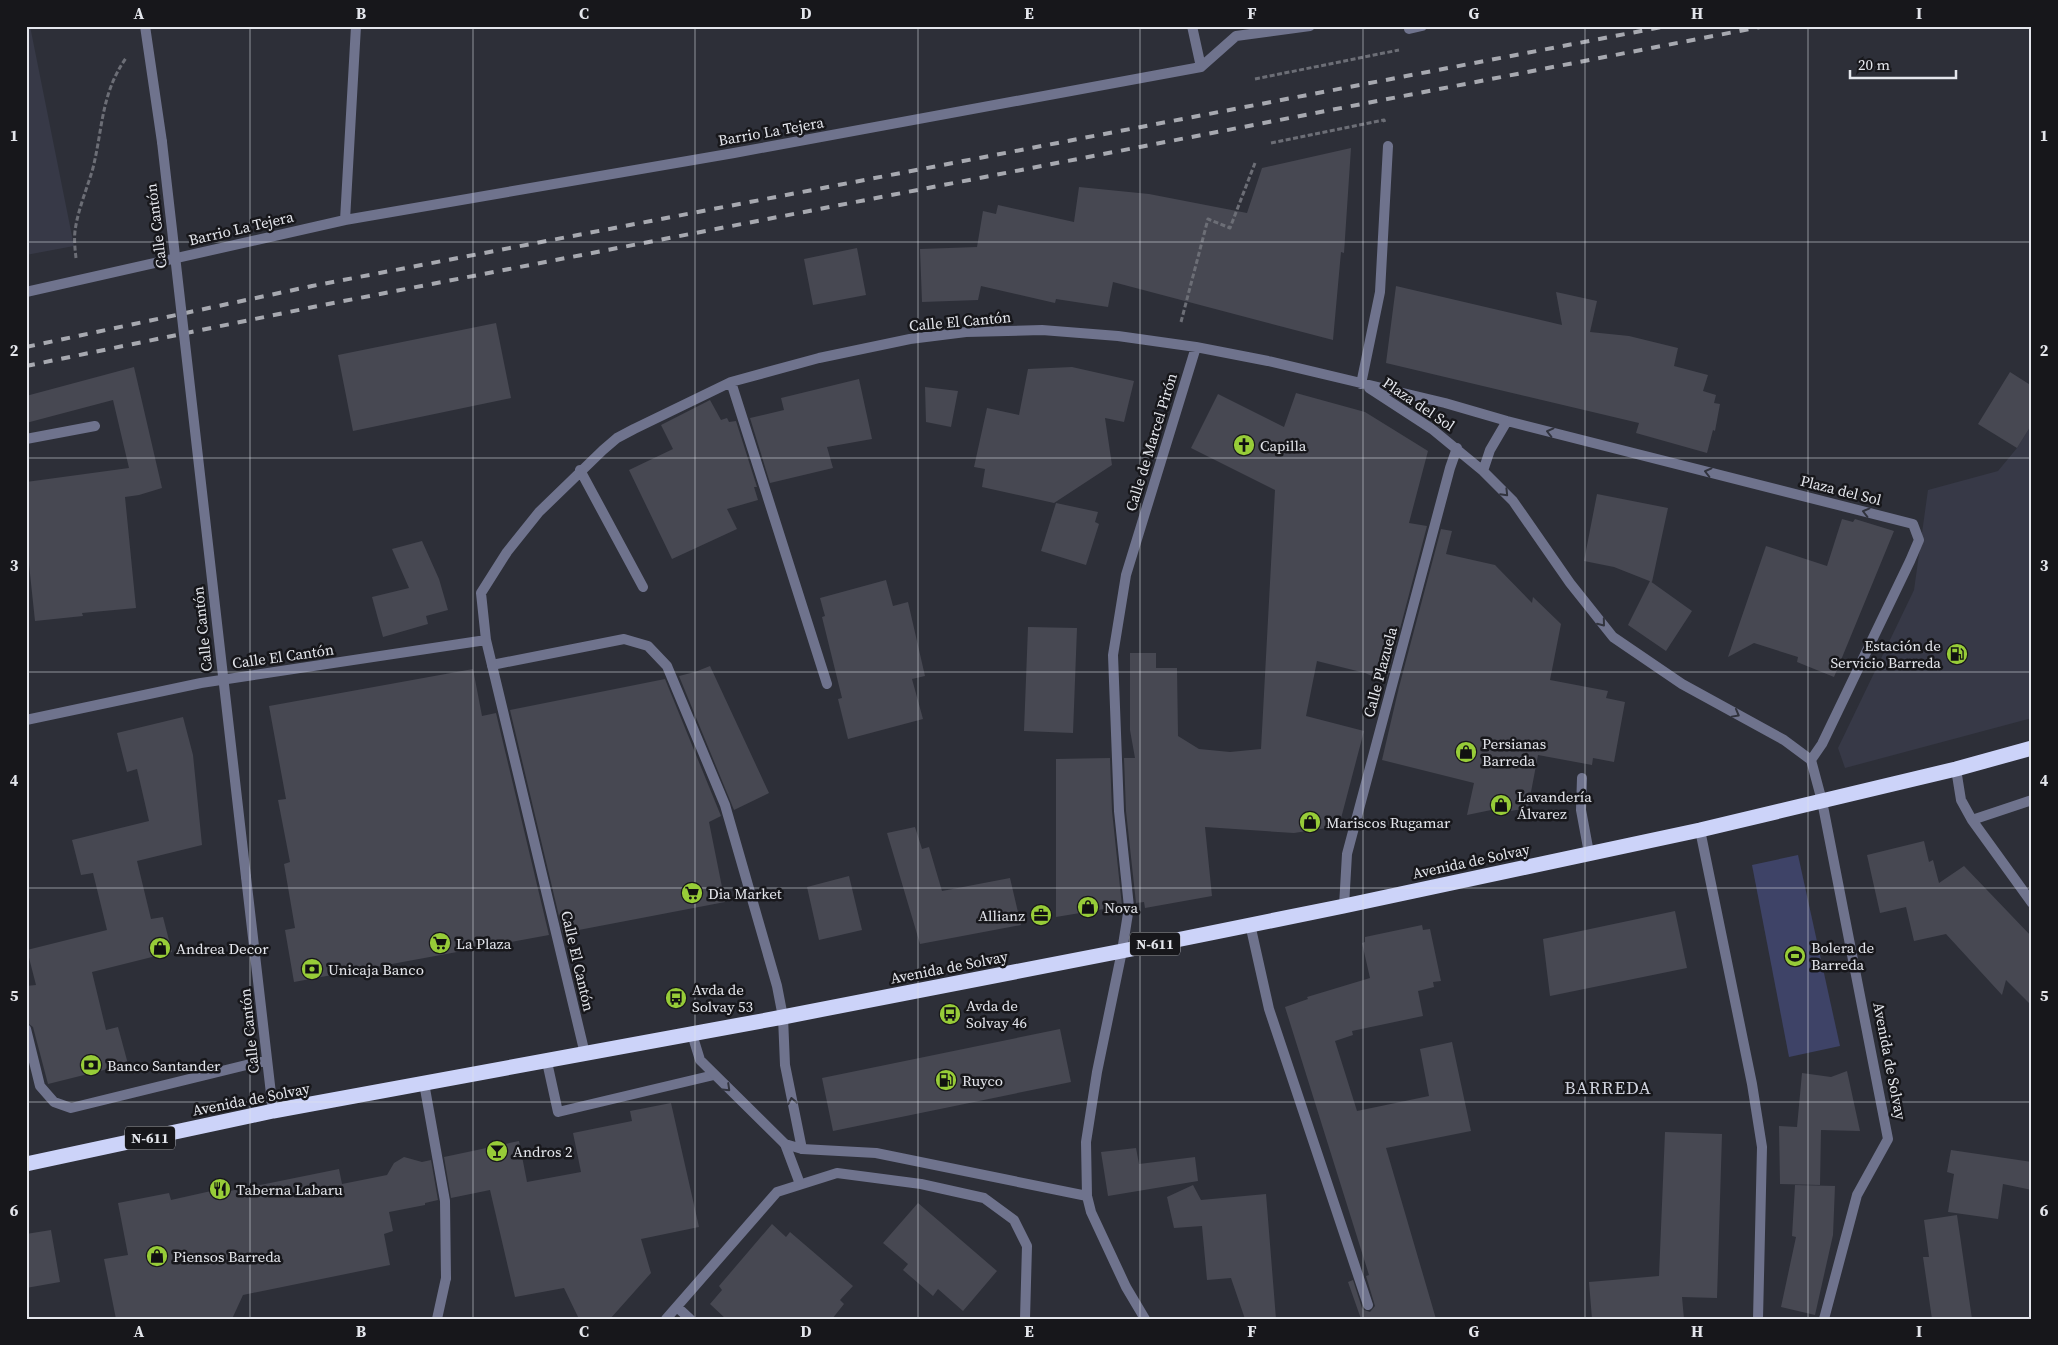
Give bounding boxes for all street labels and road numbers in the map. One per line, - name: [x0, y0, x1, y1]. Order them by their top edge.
- street label: Barrio La Tejera: [717, 111, 826, 151]
- street label: Calle Cantón: [140, 182, 172, 270]
- street label: Barrio La Tejera: [187, 206, 296, 250]
- street label: Calle El Cantón: [908, 306, 1012, 336]
- street label: Calle de Marcel Pirón: [1120, 370, 1182, 514]
- street label: Plaza del Sol: [1379, 372, 1460, 436]
- street label: Plaza del Sol: [1798, 470, 1884, 510]
- street label: Calle Cantón: [187, 585, 217, 673]
- street label: Calle Plazuela: [1358, 624, 1402, 720]
- street label: Calle El Cantón: [231, 638, 335, 674]
- street label: Avenida de Solvay: [1410, 838, 1532, 884]
- street label: Calle El Cantón: [556, 909, 600, 1013]
- road number: N-611: [1130, 932, 1180, 956]
- street label: Avenida de Solvay: [888, 945, 1010, 989]
- street label: Calle Cantón: [234, 987, 264, 1075]
- street label: Avenida de Solvay: [1868, 1000, 1912, 1122]
- street label: Avenida de Solvay: [190, 1077, 312, 1121]
- road number: N-611: [125, 1126, 175, 1150]

